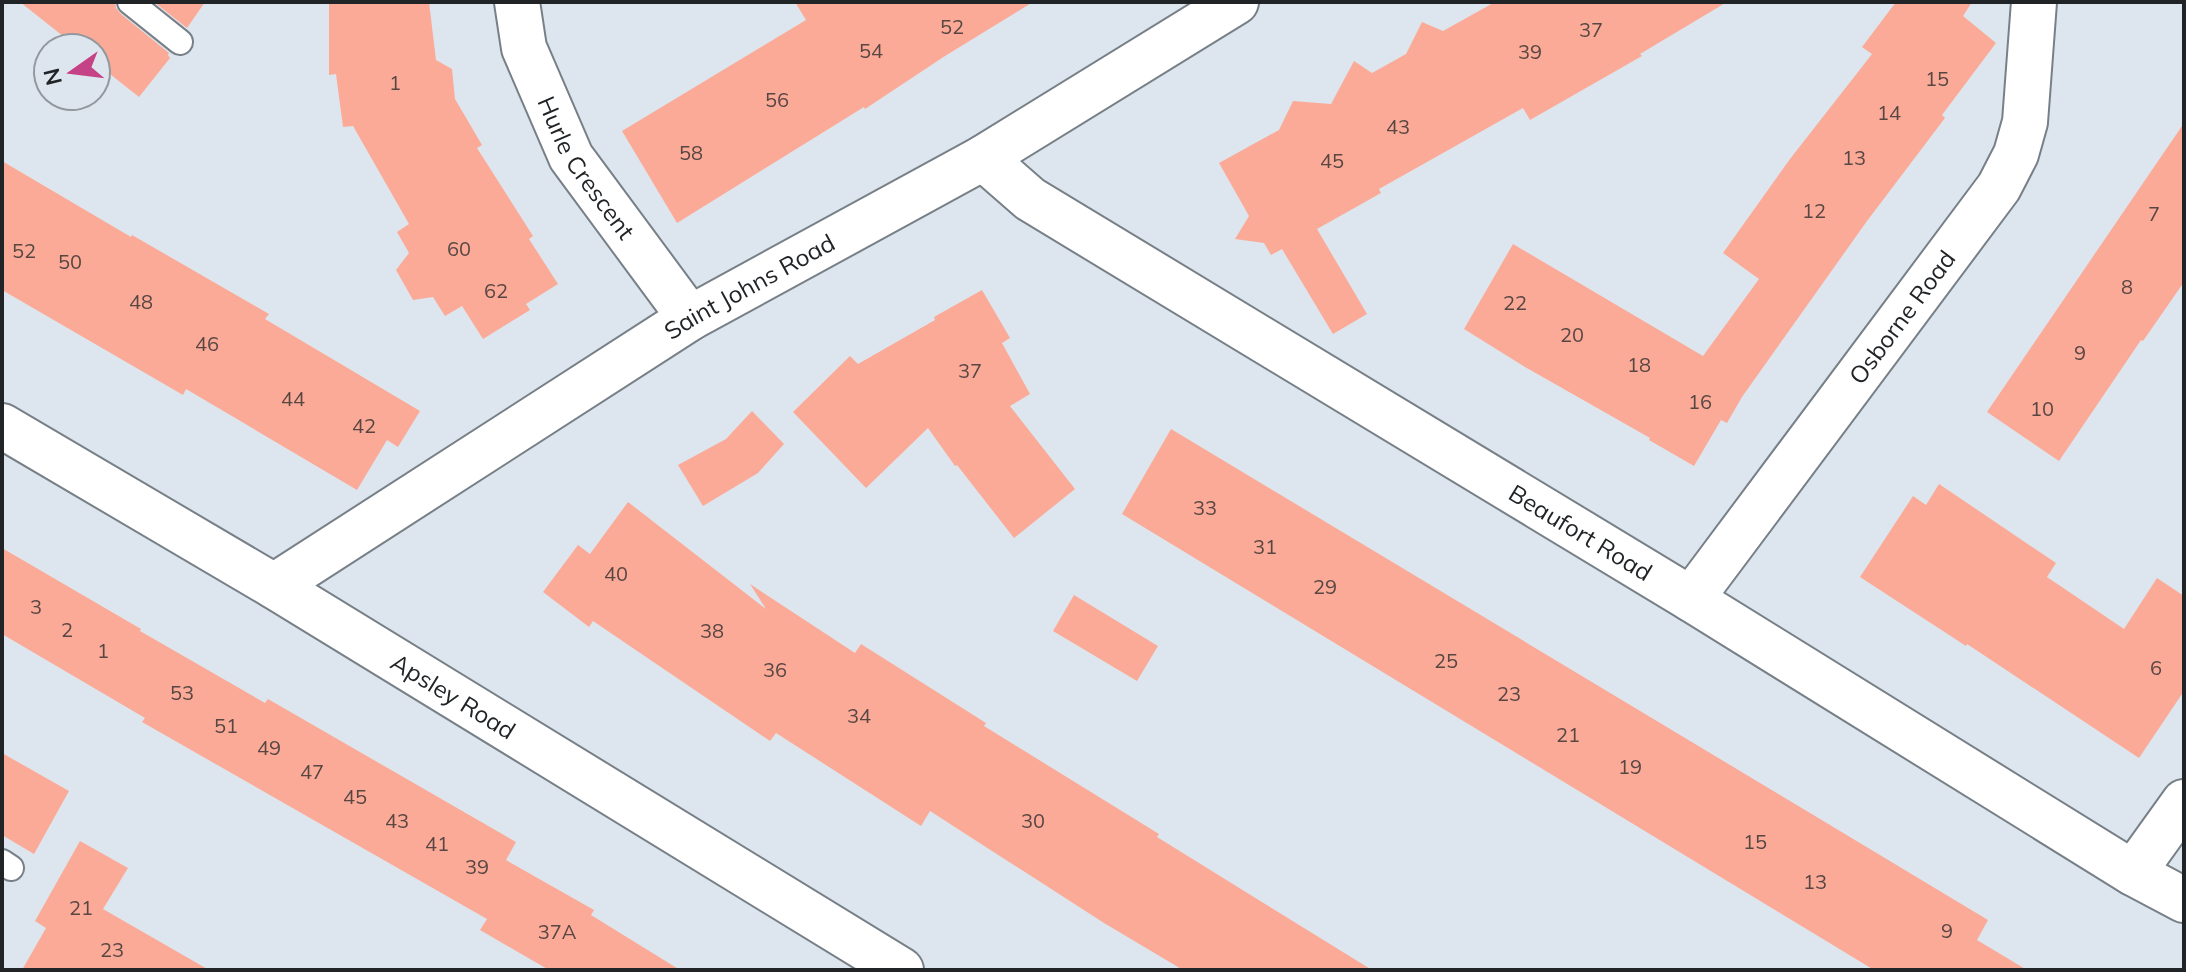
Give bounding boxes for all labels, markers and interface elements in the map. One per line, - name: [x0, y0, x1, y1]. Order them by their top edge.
- house number: 52: [940, 14, 964, 39]
- house number: 37: [1579, 17, 1603, 42]
- north arrow: [32, 32, 112, 112]
- house number: 54: [859, 38, 883, 63]
- house number: 39: [1518, 39, 1542, 64]
- text: N: [37, 65, 68, 88]
- house number: 15: [1925, 66, 1949, 91]
- house number: 1: [389, 70, 401, 95]
- house number: 56: [765, 87, 789, 112]
- street label: Hurle Crescent: [532, 92, 642, 245]
- house number: 14: [1877, 100, 1901, 125]
- house number: 43: [1386, 114, 1410, 139]
- house number: 58: [679, 140, 703, 165]
- house number: 13: [1842, 145, 1866, 170]
- house number: 45: [1320, 148, 1344, 173]
- house number: 12: [1802, 198, 1826, 223]
- house number: 7: [2148, 201, 2160, 226]
- street label: Saint Johns Road: [658, 227, 840, 346]
- house number: 60: [447, 236, 471, 261]
- house number: 52: [12, 238, 36, 263]
- street label: Osborne Road: [1842, 244, 1962, 390]
- house number: 50: [58, 249, 82, 274]
- house number: 8: [2121, 274, 2133, 299]
- house number: 62: [484, 278, 508, 303]
- house number: 48: [129, 289, 153, 314]
- house number: 22: [1503, 290, 1527, 315]
- house number: 20: [1560, 322, 1584, 347]
- house number: 46: [195, 331, 219, 356]
- house number: 9: [2074, 340, 2086, 365]
- house number: 18: [1627, 352, 1651, 377]
- house number: 37: [958, 358, 982, 383]
- house number: 44: [281, 386, 305, 411]
- house number: 16: [1688, 389, 1712, 414]
- house number: 10: [2030, 396, 2054, 421]
- house number: 42: [352, 413, 376, 438]
- street label: Beaufort Road: [1504, 477, 1658, 587]
- house number: 33: [1193, 495, 1217, 520]
- house number: 31: [1253, 534, 1277, 559]
- house number: 40: [604, 561, 628, 586]
- house number: 29: [1313, 574, 1337, 599]
- house number: 3: [30, 594, 42, 619]
- house number: 2: [61, 617, 73, 642]
- house number: 38: [700, 618, 724, 643]
- house number: 1: [97, 638, 109, 663]
- street label: Apsley Road: [386, 646, 521, 745]
- house number: 25: [1434, 648, 1458, 673]
- house number: 6: [2150, 655, 2162, 680]
- house number: 36: [763, 657, 787, 682]
- house number: 53: [170, 680, 194, 705]
- house number: 23: [1497, 681, 1521, 706]
- house number: 34: [847, 703, 871, 728]
- house number: 51: [214, 713, 238, 738]
- house number: 21: [1556, 722, 1580, 747]
- house number: 49: [257, 735, 281, 760]
- house number: 19: [1618, 754, 1642, 779]
- house number: 47: [300, 759, 324, 784]
- house number: 45: [343, 784, 367, 809]
- house number: 43: [385, 808, 409, 833]
- house number: 30: [1021, 808, 1045, 833]
- house number: 15: [1743, 829, 1767, 854]
- house number: 41: [425, 831, 449, 856]
- house number: 39: [465, 854, 489, 879]
- house number: 13: [1803, 869, 1827, 894]
- house number: 21: [69, 895, 93, 920]
- house number: 9: [1941, 918, 1953, 943]
- house number: 37A: [538, 919, 577, 944]
- house number: 23: [100, 937, 124, 962]

